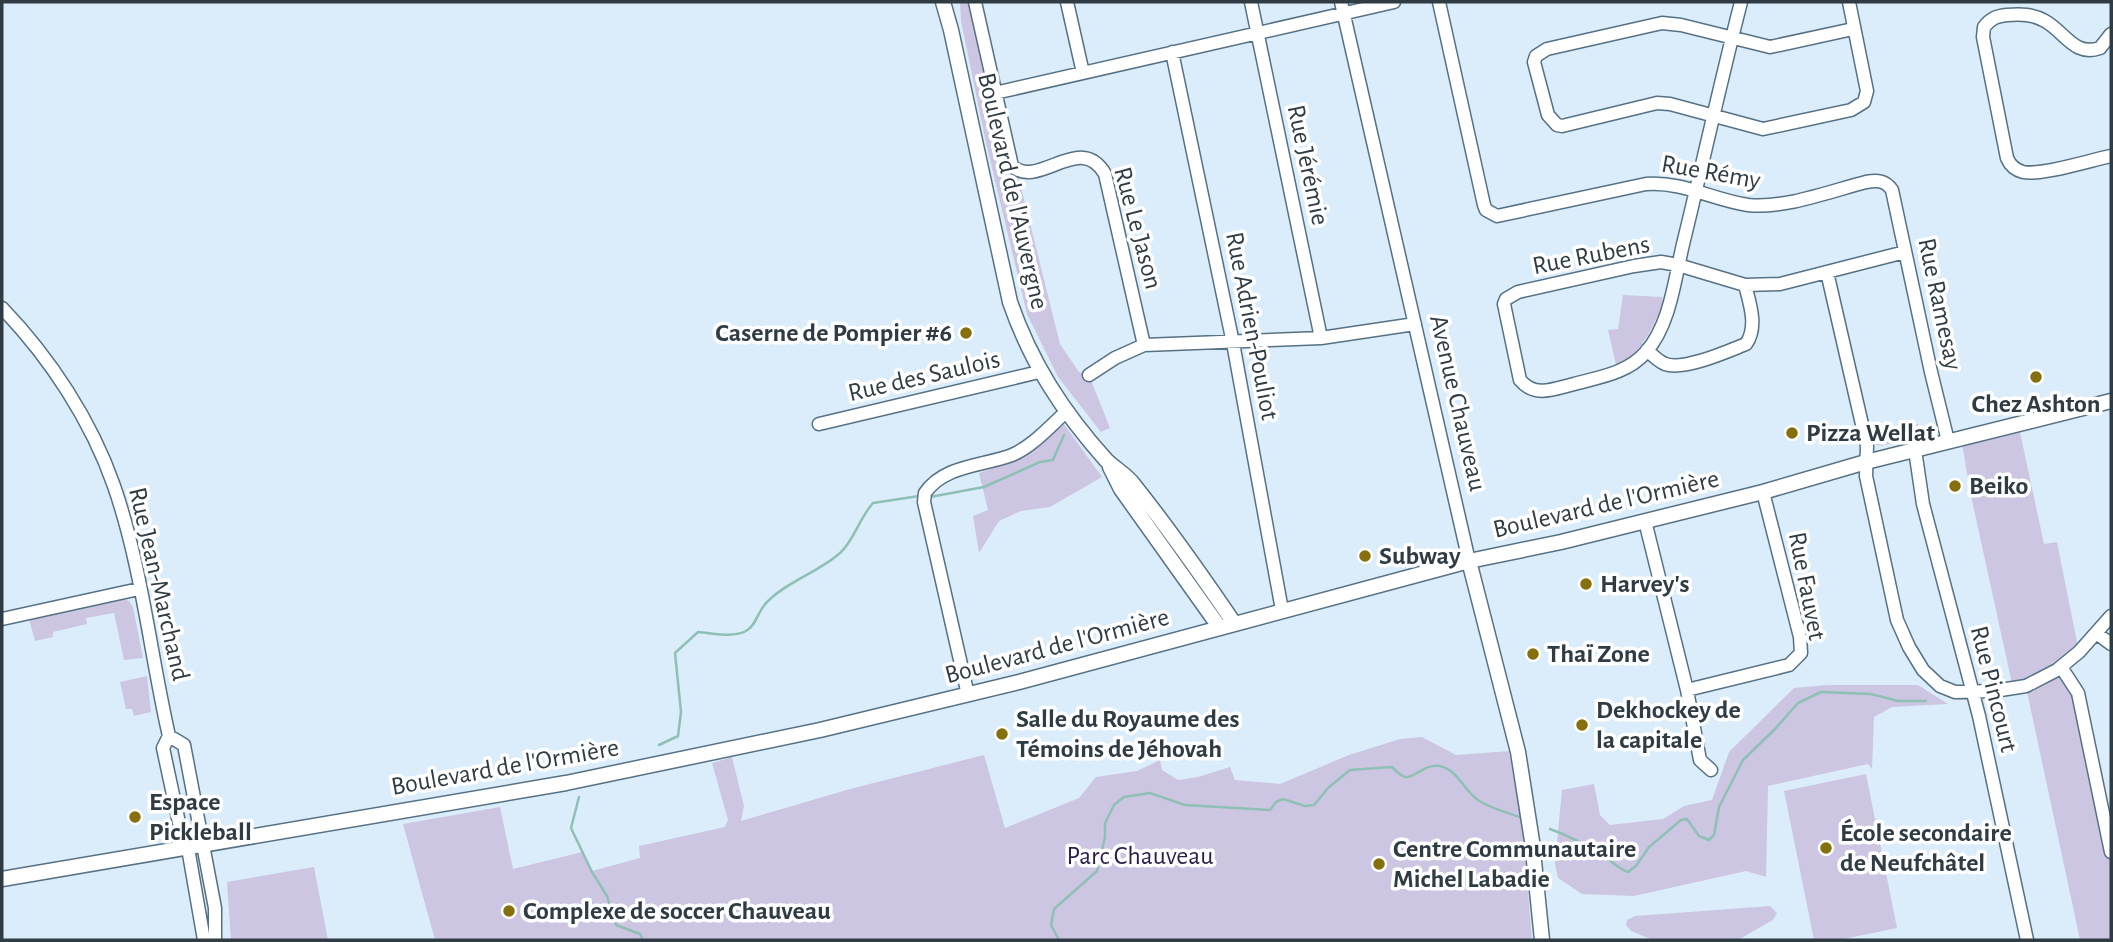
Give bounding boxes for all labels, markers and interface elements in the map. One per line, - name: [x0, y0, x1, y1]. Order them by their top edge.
- street label: Boulevard de l'Auvergne: [973, 70, 1053, 312]
- street label: Rue Jérémie: [1283, 102, 1333, 228]
- street label: Rue Rémy: [1659, 150, 1763, 194]
- street label: Rue Le Jason: [1109, 164, 1167, 292]
- street label: Rue Adrien-Pouliot: [1221, 230, 1283, 422]
- street label: Rue Rubens: [1530, 231, 1652, 279]
- street label: Rue Ramesay: [1913, 236, 1967, 372]
- street label: Avenue Chauveau: [1425, 312, 1491, 494]
- place label: Caserne de Pompier #6: [715, 320, 952, 346]
- marker: Caserne de Pompier #6: [958, 325, 974, 341]
- street label: Rue des Saulois: [846, 346, 1002, 406]
- marker: Chez Ashton: [2028, 369, 2044, 385]
- place label: Chez Ashton: [1971, 391, 2101, 417]
- place label: Pizza Wellat: [1806, 420, 1935, 446]
- marker: Pizza Wellat: [1784, 425, 1800, 441]
- street label: Boulevard de l'Ormière: [1491, 465, 1721, 543]
- place label: Beiko: [1969, 473, 2028, 499]
- marker: Beiko: [1947, 478, 1963, 494]
- street label: Rue Jean-Marchand: [124, 485, 194, 683]
- street label: Rue Fauvet: [1784, 530, 1830, 642]
- place label: Subway: [1379, 543, 1461, 569]
- marker: Subway: [1357, 548, 1373, 564]
- place label: Harvey's: [1600, 571, 1690, 597]
- marker: Harvey's: [1578, 576, 1594, 592]
- street label: Boulevard de l'Ormière: [942, 604, 1172, 688]
- street label: Rue Pincourt: [1966, 623, 2022, 755]
- place label: Thaï Zone: [1547, 641, 1650, 667]
- marker: Thaï Zone: [1525, 646, 1541, 662]
- place label: Dekhockey de la capitale: [1596, 697, 1741, 753]
- place label: Salle du Royaume des Témoins de Jéhovah: [1016, 706, 1239, 762]
- marker: Dekhockey de la capitale: [1574, 717, 1590, 733]
- marker: Salle du Royaume des Témoins de Jéhovah: [994, 726, 1010, 742]
- street label: Boulevard de l'Ormière: [389, 734, 621, 800]
- place label: Espace Pickleball: [149, 789, 252, 845]
- marker: Espace Pickleball: [127, 809, 143, 825]
- place label: École secondaire de Neufchâtel: [1840, 818, 2012, 876]
- place label: Centre Communautaire Michel Labadie: [1393, 836, 1636, 892]
- marker: École secondaire de Neufchâtel: [1818, 840, 1834, 856]
- park label: Parc Chauveau: [1066, 843, 1214, 869]
- marker: Centre Communautaire Michel Labadie: [1371, 856, 1387, 872]
- place label: Complexe de soccer Chauveau: [523, 898, 831, 924]
- marker: Complexe de soccer Chauveau: [501, 903, 517, 919]

